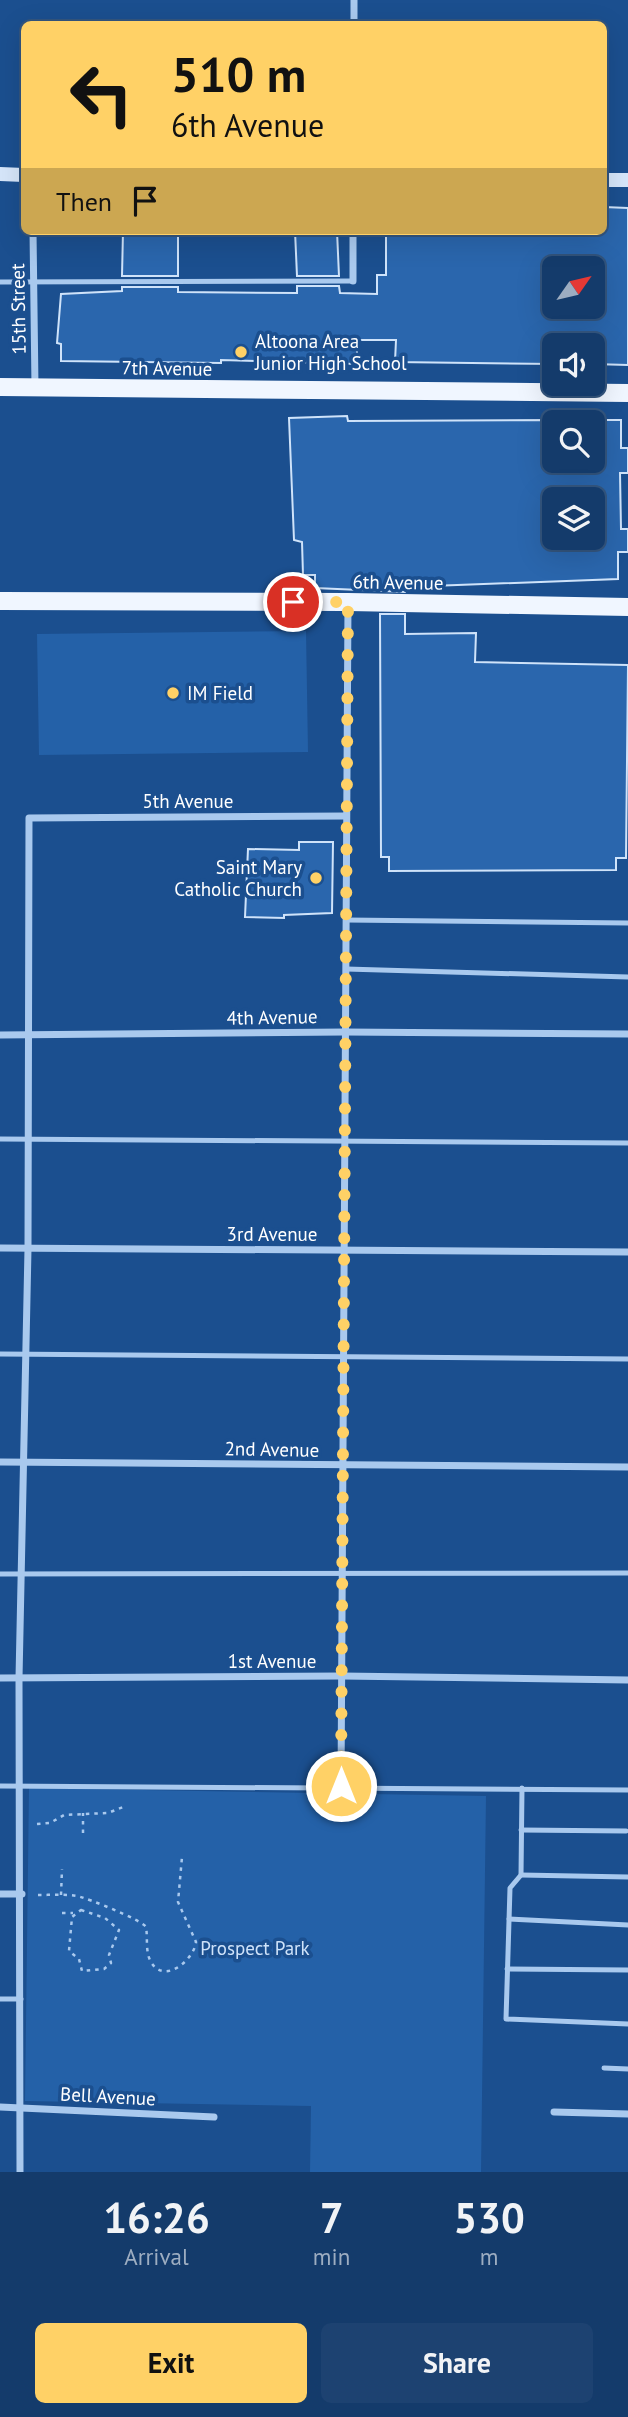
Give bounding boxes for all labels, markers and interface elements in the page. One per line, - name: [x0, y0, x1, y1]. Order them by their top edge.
- text: 510 m: [171, 42, 306, 106]
- icon: left: [56, 49, 147, 140]
- text: 6th Avenue: [171, 104, 324, 146]
- icon: arrive: [126, 182, 164, 220]
- text: Then: [56, 185, 112, 218]
- north arrow: [542, 256, 606, 318]
- map controls: [542, 256, 605, 550]
- street label: 15th Street: [5, 263, 31, 355]
- place label: Altoona Area Junior High School: [254, 329, 407, 375]
- button: sound: [542, 333, 605, 396]
- marker: Altoona Area Junior High School: [233, 344, 249, 360]
- street label: 7th Avenue: [122, 355, 212, 381]
- button: search: [542, 410, 605, 473]
- button: layers: [542, 487, 605, 550]
- street label: 6th Avenue: [352, 569, 444, 595]
- pin: [263, 572, 323, 632]
- icon: arrive: [274, 583, 312, 621]
- place label: IM Field: [187, 681, 253, 705]
- marker: IM Field: [165, 685, 181, 701]
- street label: 5th Avenue: [143, 789, 234, 813]
- place label: Saint Mary Catholic Church: [174, 855, 302, 901]
- marker: Saint Mary Catholic Church: [308, 870, 324, 886]
- street label: 4th Avenue: [226, 1004, 318, 1030]
- street label: 3rd Avenue: [227, 1222, 317, 1246]
- street label: 2nd Avenue: [224, 1436, 320, 1462]
- street label: 1st Avenue: [228, 1649, 316, 1673]
- position arrow: [304, 1749, 378, 1823]
- park label: Prospect Park: [200, 1936, 310, 1960]
- street label: Bell Avenue: [60, 2082, 156, 2110]
- text: 16:26: [103, 2190, 210, 2245]
- text: 7: [320, 2190, 343, 2245]
- text: 530: [453, 2190, 525, 2245]
- text: Arrival: [124, 2242, 189, 2271]
- text: min: [313, 2242, 350, 2271]
- text: m: [480, 2242, 498, 2271]
- button: Exit: [35, 2323, 307, 2403]
- button: Share: [321, 2323, 593, 2403]

